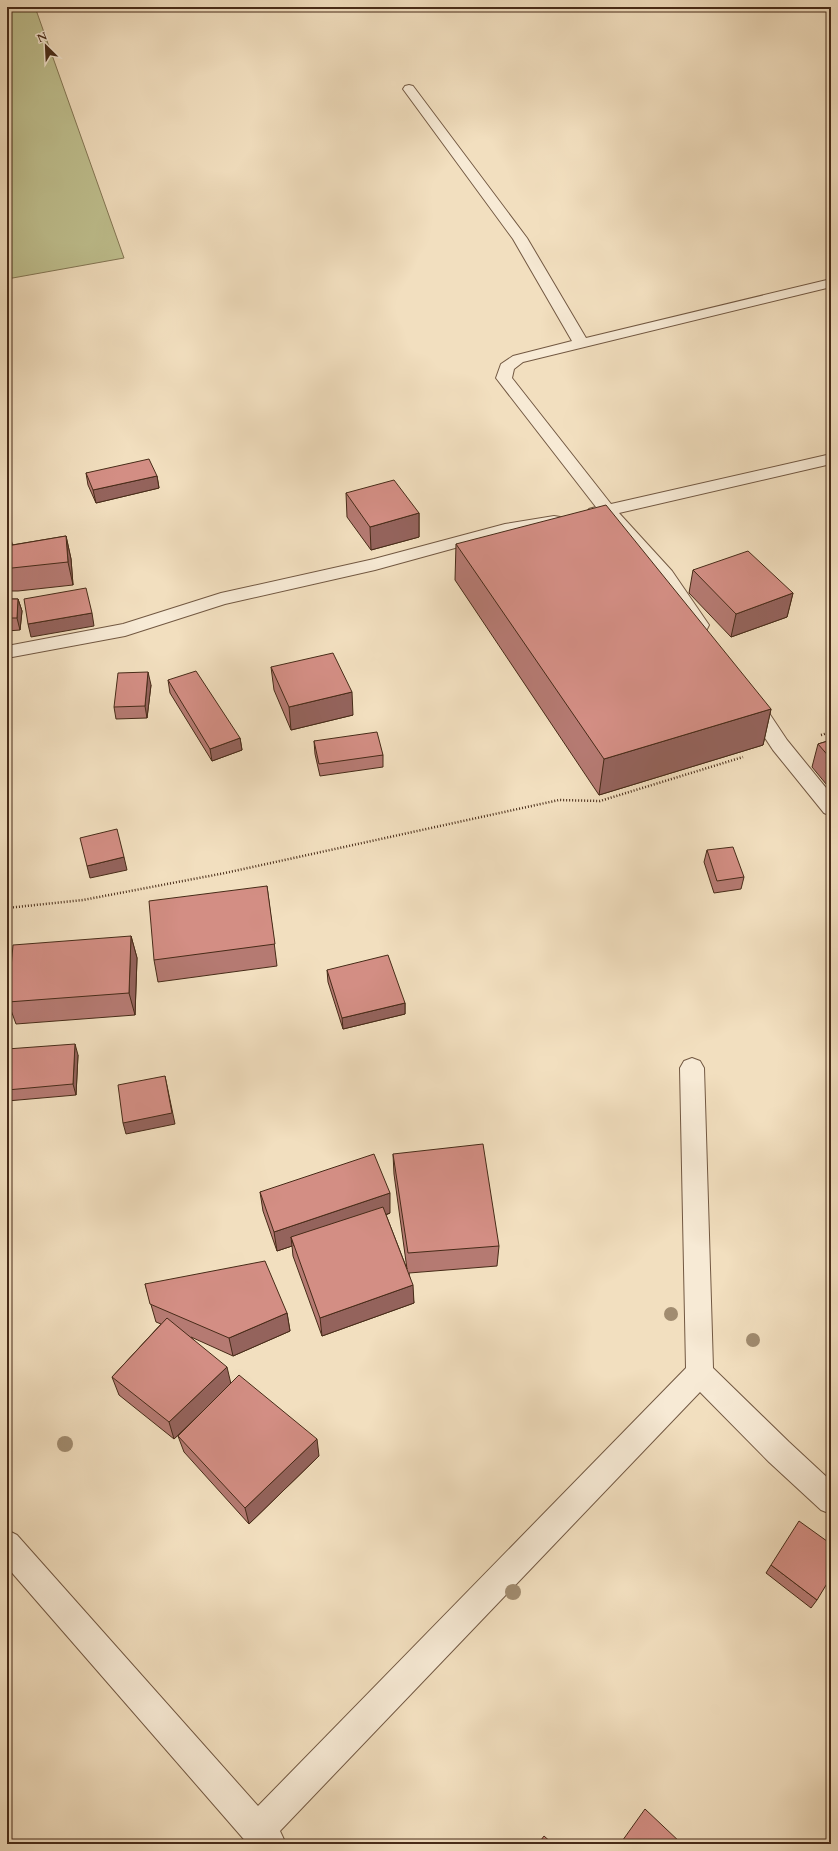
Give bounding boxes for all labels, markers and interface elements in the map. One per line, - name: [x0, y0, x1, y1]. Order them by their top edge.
- north arrow: [26, 26, 66, 66]
- text: N: [35, 28, 50, 46]

